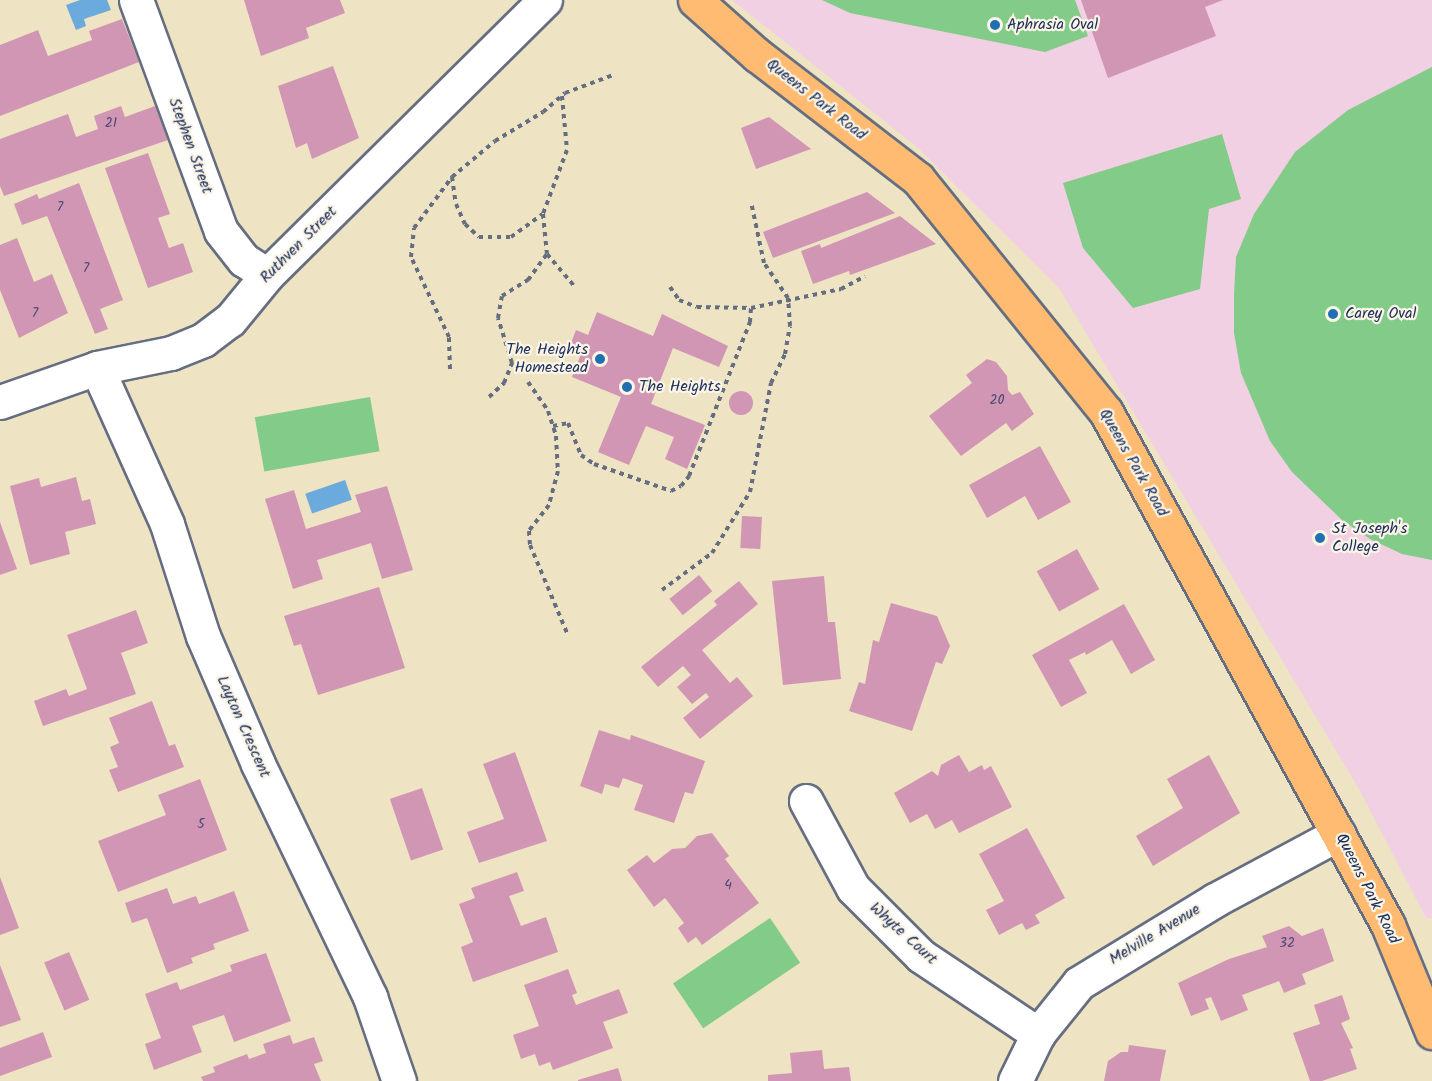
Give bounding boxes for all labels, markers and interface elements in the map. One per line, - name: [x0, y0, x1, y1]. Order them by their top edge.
- place label: Aphrasia Oval: [1007, 15, 1098, 35]
- marker: Aphrasia Oval: [988, 18, 1002, 32]
- street label: Queens Park Road: [762, 55, 870, 145]
- street label: Stephen Street: [164, 95, 216, 197]
- house number: 21: [105, 115, 117, 131]
- house number: 7: [57, 199, 63, 215]
- street label: Ruthven Street: [256, 202, 342, 288]
- house number: 7: [83, 260, 89, 276]
- place label: Carey Oval: [1345, 304, 1416, 324]
- house number: 7: [32, 305, 38, 321]
- marker: Carey Oval: [1326, 307, 1340, 321]
- place label: The Heights Homestead: [506, 340, 588, 378]
- marker: The Heights Homestead: [593, 352, 607, 366]
- place label: The Heights: [639, 377, 721, 397]
- marker: The Heights: [620, 380, 634, 394]
- house number: 20: [989, 392, 1005, 408]
- street label: Queens Park Road: [1094, 406, 1172, 520]
- place label: St Joseph's College: [1332, 519, 1407, 557]
- marker: St Joseph's College: [1313, 531, 1327, 545]
- street label: Layton Crescent: [212, 673, 274, 781]
- house number: 5: [197, 816, 205, 832]
- street label: Queens Park Road: [1331, 830, 1403, 948]
- house number: 4: [724, 877, 732, 893]
- street label: Whyte Court: [865, 899, 941, 969]
- street label: Melville Avenue: [1106, 900, 1204, 970]
- house number: 32: [1279, 935, 1295, 951]

